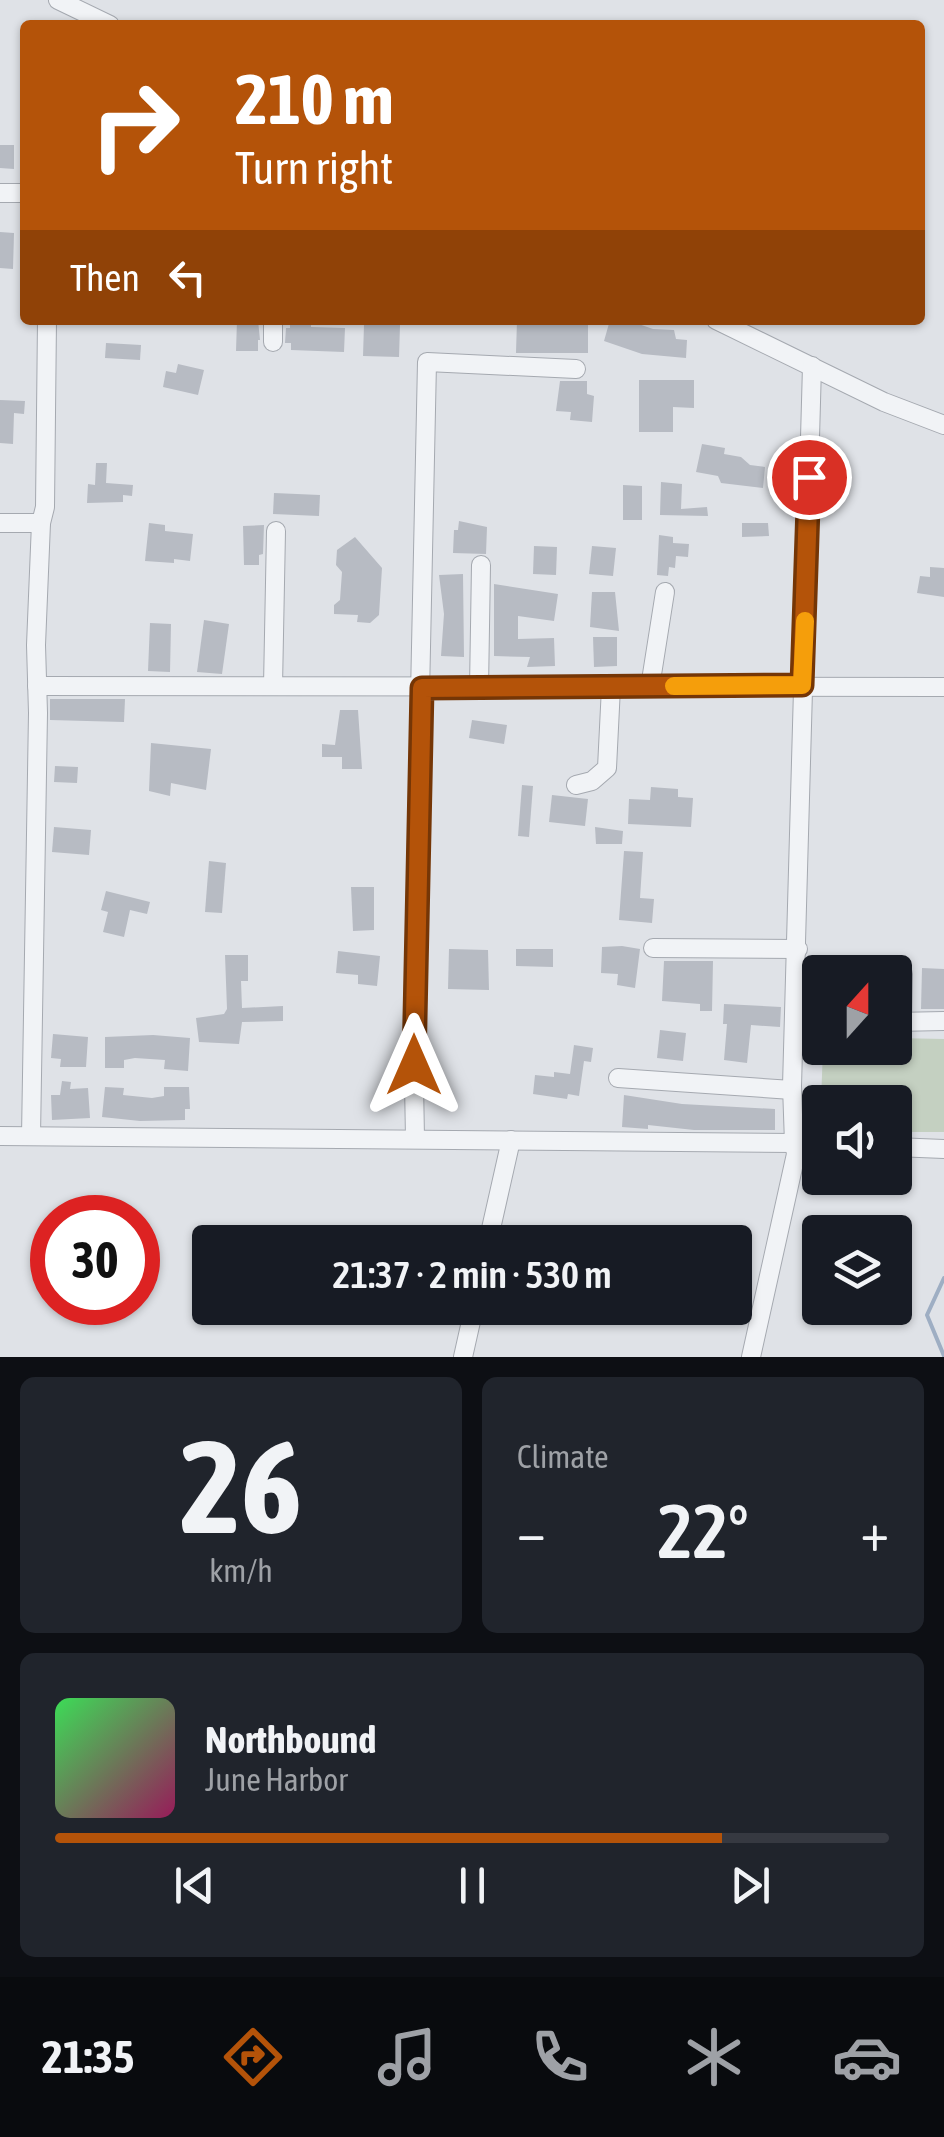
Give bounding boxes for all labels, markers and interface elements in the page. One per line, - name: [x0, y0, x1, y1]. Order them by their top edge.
- text: 210 m: [235, 59, 394, 139]
- icon: right: [70, 60, 200, 190]
- text: Turn right: [235, 142, 393, 194]
- icon: left: [160, 250, 215, 305]
- text: Then: [70, 256, 140, 299]
- pin: [767, 435, 852, 520]
- icon: arrive: [782, 450, 837, 505]
- north arrow: [802, 955, 912, 1065]
- map controls: [802, 955, 912, 1325]
- position arrow: [362, 1013, 466, 1117]
- button: sound: [802, 1085, 912, 1195]
- speed limit sign: 30: [30, 1195, 160, 1325]
- button: layers: [802, 1215, 912, 1325]
- text: 21:37 · 2 min · 530 m: [332, 1253, 612, 1296]
- text: 26: [180, 1412, 302, 1561]
- text: Climate: [517, 1438, 609, 1475]
- text: 22°: [657, 1488, 749, 1574]
- text: −: [517, 1500, 546, 1563]
- text: +: [860, 1500, 889, 1563]
- text: km/h: [209, 1552, 273, 1589]
- text: Northbound: [205, 1718, 376, 1761]
- text: June Harbor: [205, 1761, 348, 1798]
- icon: previous: [167, 1858, 222, 1913]
- icon: pause: [445, 1858, 500, 1913]
- icon: next: [723, 1858, 778, 1913]
- icon: directions: [218, 2022, 288, 2092]
- icon: music: [372, 2022, 442, 2092]
- icon: phone: [525, 2022, 595, 2092]
- icon: climate: [679, 2022, 749, 2092]
- icon: car: [832, 2022, 902, 2092]
- text: 21:35: [42, 2031, 134, 2083]

